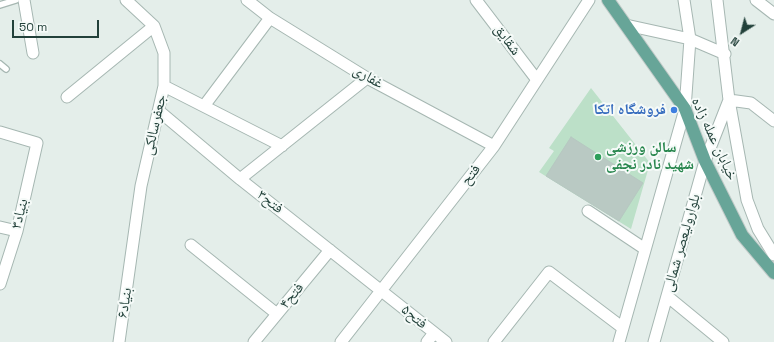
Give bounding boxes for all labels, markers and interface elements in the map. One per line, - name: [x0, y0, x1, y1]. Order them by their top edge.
- scale bar: [14, 12, 101, 38]
- north arrow: [722, 12, 762, 52]
- text: 50 m: [19, 19, 47, 35]
- street label: شقایق: [490, 21, 524, 59]
- text: N: [728, 34, 742, 50]
- street label: غفاری: [350, 61, 386, 93]
- street label: جعفرسالکی: [139, 93, 171, 157]
- street label: خیابان عمله زاده: [687, 95, 741, 183]
- place label: فروشگاه اتکا: [593, 101, 666, 119]
- marker: فروشگاه اتکا: [669, 105, 679, 115]
- place label: سالن ورزشی شهید نادر نجفی: [606, 139, 694, 174]
- marker: سالن ورزشی شهید نادر نجفی: [593, 152, 603, 162]
- street label: فتح: [457, 161, 485, 189]
- street label: فتح۳: [253, 186, 287, 218]
- street label: بلوارولیعصر شمالی: [659, 192, 705, 294]
- street label: بنیاد۳: [8, 197, 32, 231]
- street label: فتح۴: [276, 279, 308, 313]
- street label: بنیاد۶: [114, 286, 136, 320]
- street label: فتح۵: [397, 301, 431, 333]

